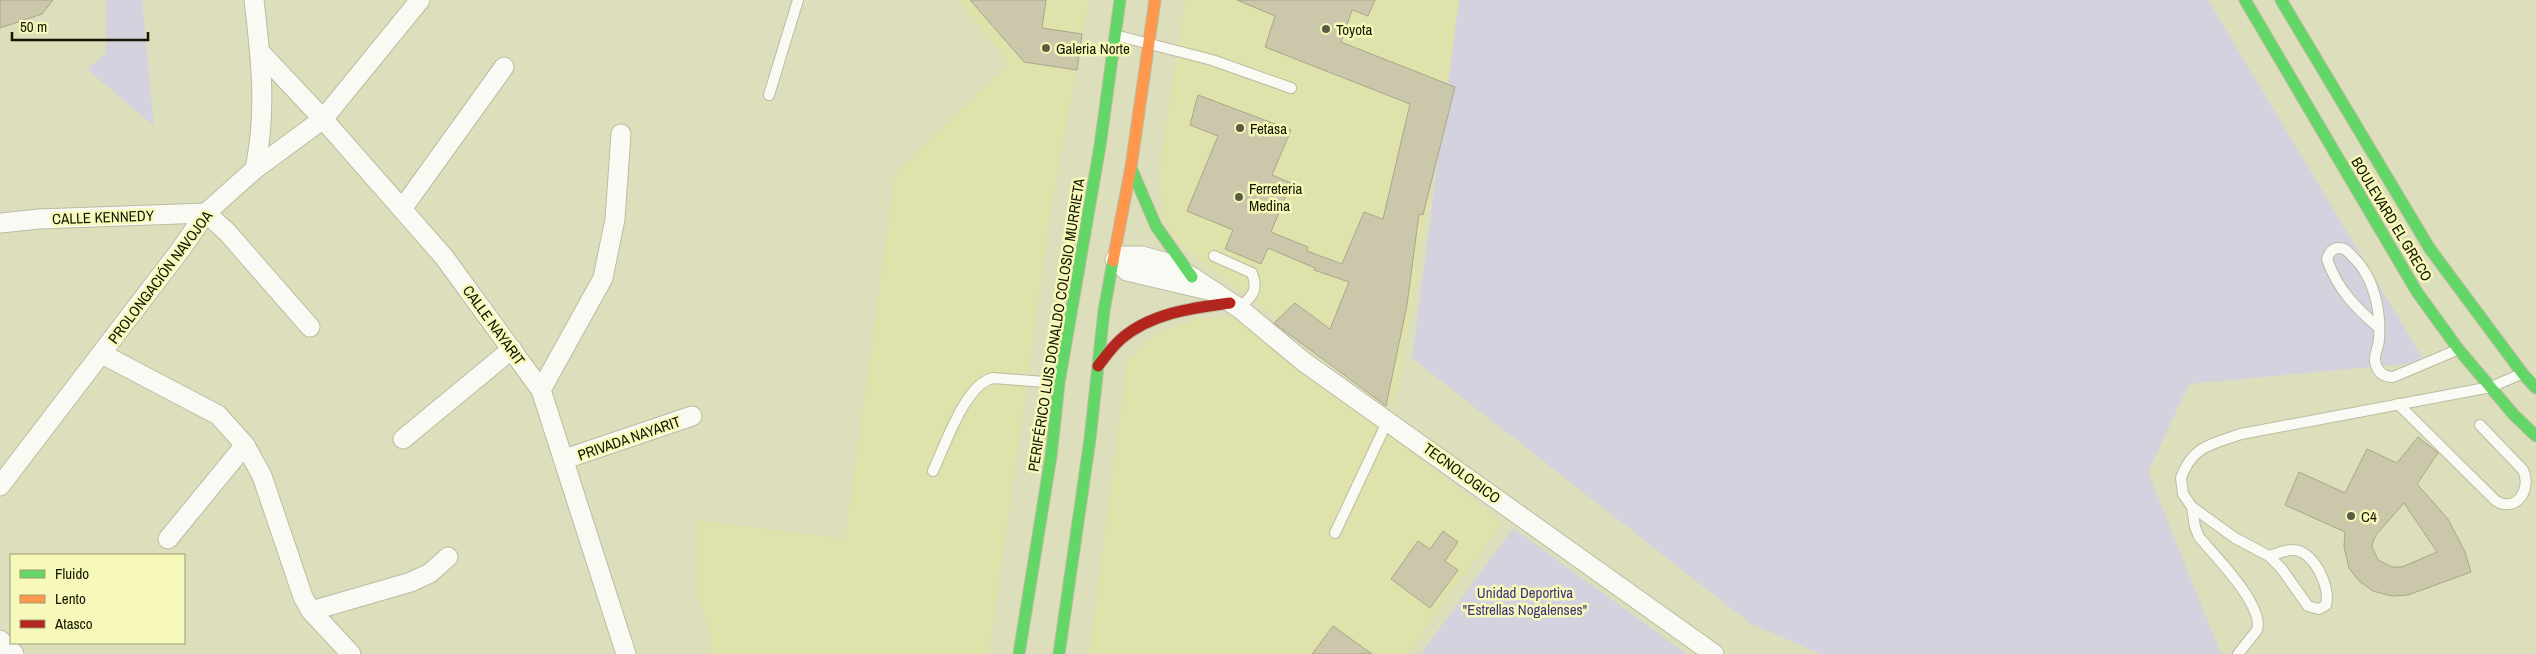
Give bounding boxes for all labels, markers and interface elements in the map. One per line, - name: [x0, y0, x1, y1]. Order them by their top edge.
- scale bar: [12, 10, 149, 42]
- text: 50 m: [20, 16, 47, 37]
- place label: Toyota: [1336, 19, 1372, 40]
- marker: Toyota: [1320, 23, 1332, 35]
- place label: Galeria Norte: [1056, 38, 1130, 59]
- marker: Galeria Norte: [1040, 42, 1052, 54]
- place label: Fetasa: [1250, 118, 1287, 139]
- marker: Fetasa: [1234, 122, 1246, 134]
- street label: BOULEVARD EL GRECO: [2347, 153, 2437, 285]
- street label: PERIFÉRICO LUIS DONALDO COLOSIO MURRIETA: [1022, 176, 1090, 473]
- place label: Ferreteria Medina: [1249, 178, 1303, 216]
- marker: Ferreteria Medina: [1233, 191, 1245, 203]
- street label: CALLE KENNEDY: [52, 205, 155, 229]
- street label: PROLONGACIÓN NAVOJOA: [103, 205, 218, 348]
- street label: CALLE NAYARIT: [458, 281, 530, 370]
- street label: PRIVADA NAYARIT: [575, 410, 684, 465]
- street label: TECNOLOGICO: [1419, 438, 1505, 508]
- place label: C4: [2361, 506, 2377, 527]
- marker: C4: [2345, 510, 2357, 522]
- legend: [10, 554, 185, 644]
- text: Fluido: [55, 563, 89, 584]
- park label: Unidad Deportiva "Estrellas Nogalenses": [1463, 582, 1587, 620]
- text: Lento: [55, 588, 86, 609]
- text: Atasco: [54, 613, 93, 634]

